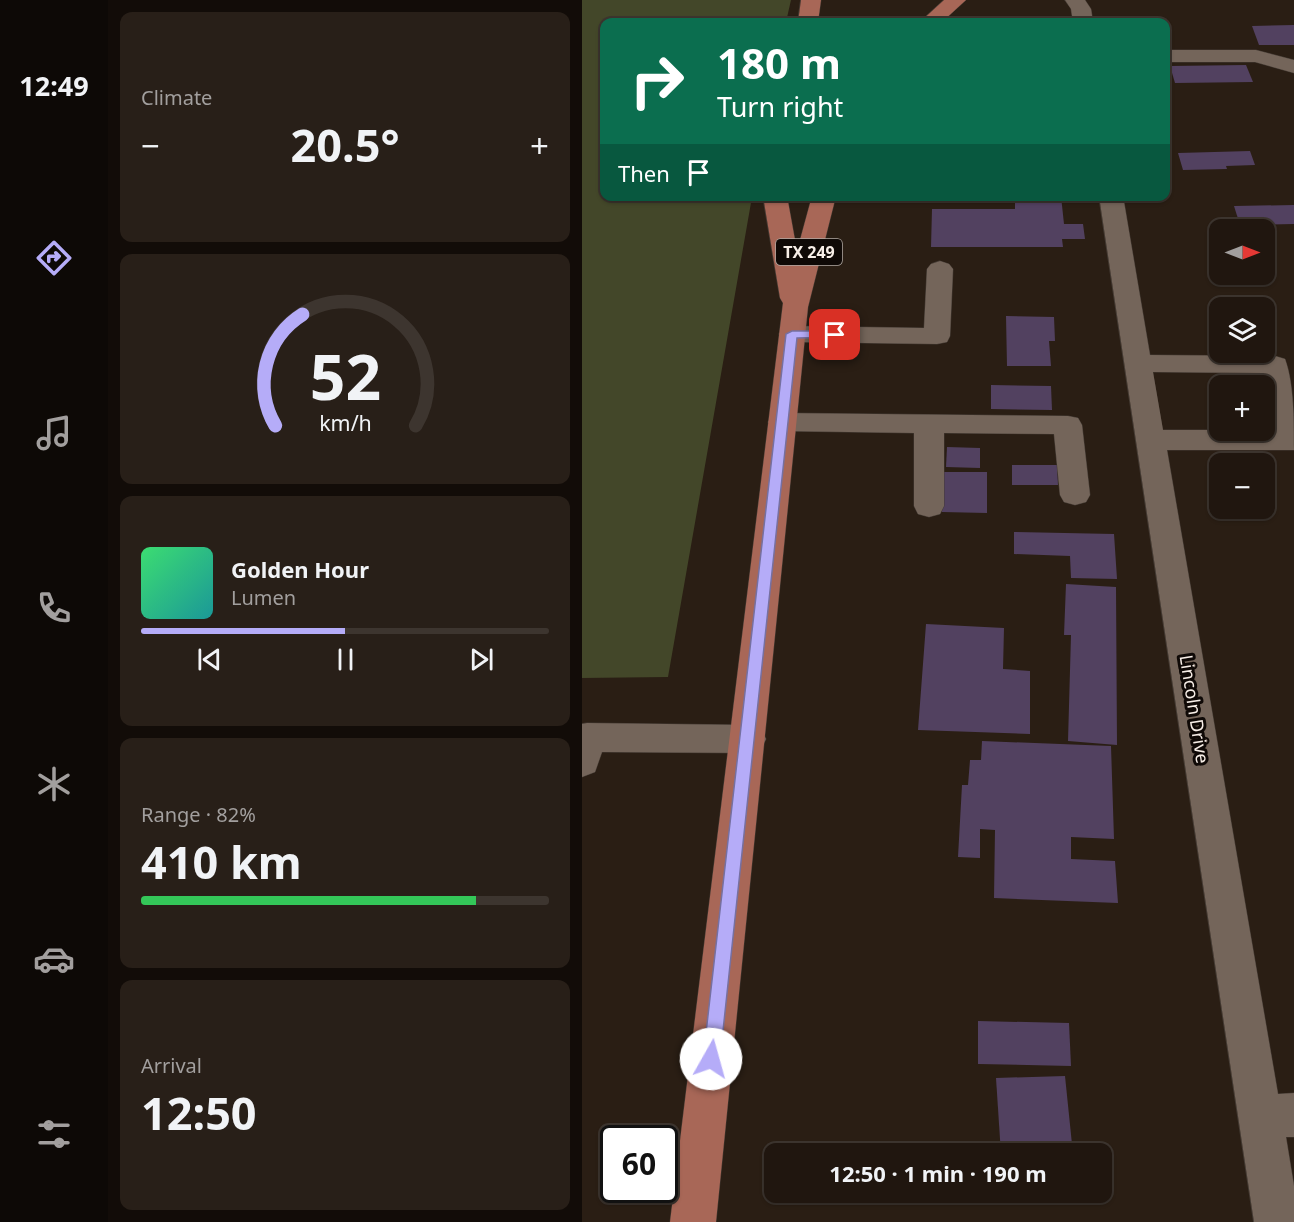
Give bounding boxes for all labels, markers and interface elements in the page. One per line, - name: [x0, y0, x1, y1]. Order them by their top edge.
- text: 180 m: [717, 34, 841, 91]
- icon: right: [618, 42, 696, 120]
- text: 12:49: [19, 67, 89, 104]
- text: Climate: [141, 84, 212, 111]
- text: Turn right: [717, 88, 843, 125]
- text: 20.5°: [291, 114, 399, 175]
- text: −: [141, 123, 160, 168]
- text: +: [530, 123, 549, 168]
- icon: arrive: [682, 156, 715, 189]
- text: Then: [618, 158, 670, 188]
- north arrow: [1209, 219, 1275, 285]
- map controls: [1209, 219, 1275, 519]
- icon: directions: [33, 237, 75, 279]
- road number: TX 249: [776, 239, 842, 265]
- button: layers: [1209, 297, 1275, 363]
- pin: [809, 309, 860, 360]
- icon: arrive: [818, 318, 851, 351]
- text: 52: [309, 333, 381, 418]
- button: +: [1209, 375, 1275, 441]
- text: km/h: [319, 408, 371, 437]
- icon: music: [33, 412, 75, 454]
- button: −: [1209, 453, 1275, 519]
- text: Golden Hour: [231, 554, 369, 584]
- text: Lumen: [231, 584, 296, 611]
- icon: phone: [33, 587, 75, 629]
- icon: previous: [193, 643, 226, 676]
- icon: pause: [329, 643, 362, 676]
- icon: next: [465, 643, 498, 676]
- street label: Lincoln Drive: [1175, 653, 1215, 765]
- icon: climate: [33, 763, 75, 805]
- text: Range · 82%: [141, 801, 256, 828]
- text: 410 km: [141, 831, 302, 892]
- icon: car: [33, 938, 75, 980]
- position arrow: [679, 1027, 743, 1091]
- text: Arrival: [141, 1052, 202, 1079]
- text: 12:50: [141, 1082, 257, 1143]
- icon: filters: [33, 1113, 75, 1155]
- speed limit sign: 60: [600, 1125, 678, 1203]
- text: 12:50 · 1 min · 190 m: [829, 1158, 1047, 1188]

